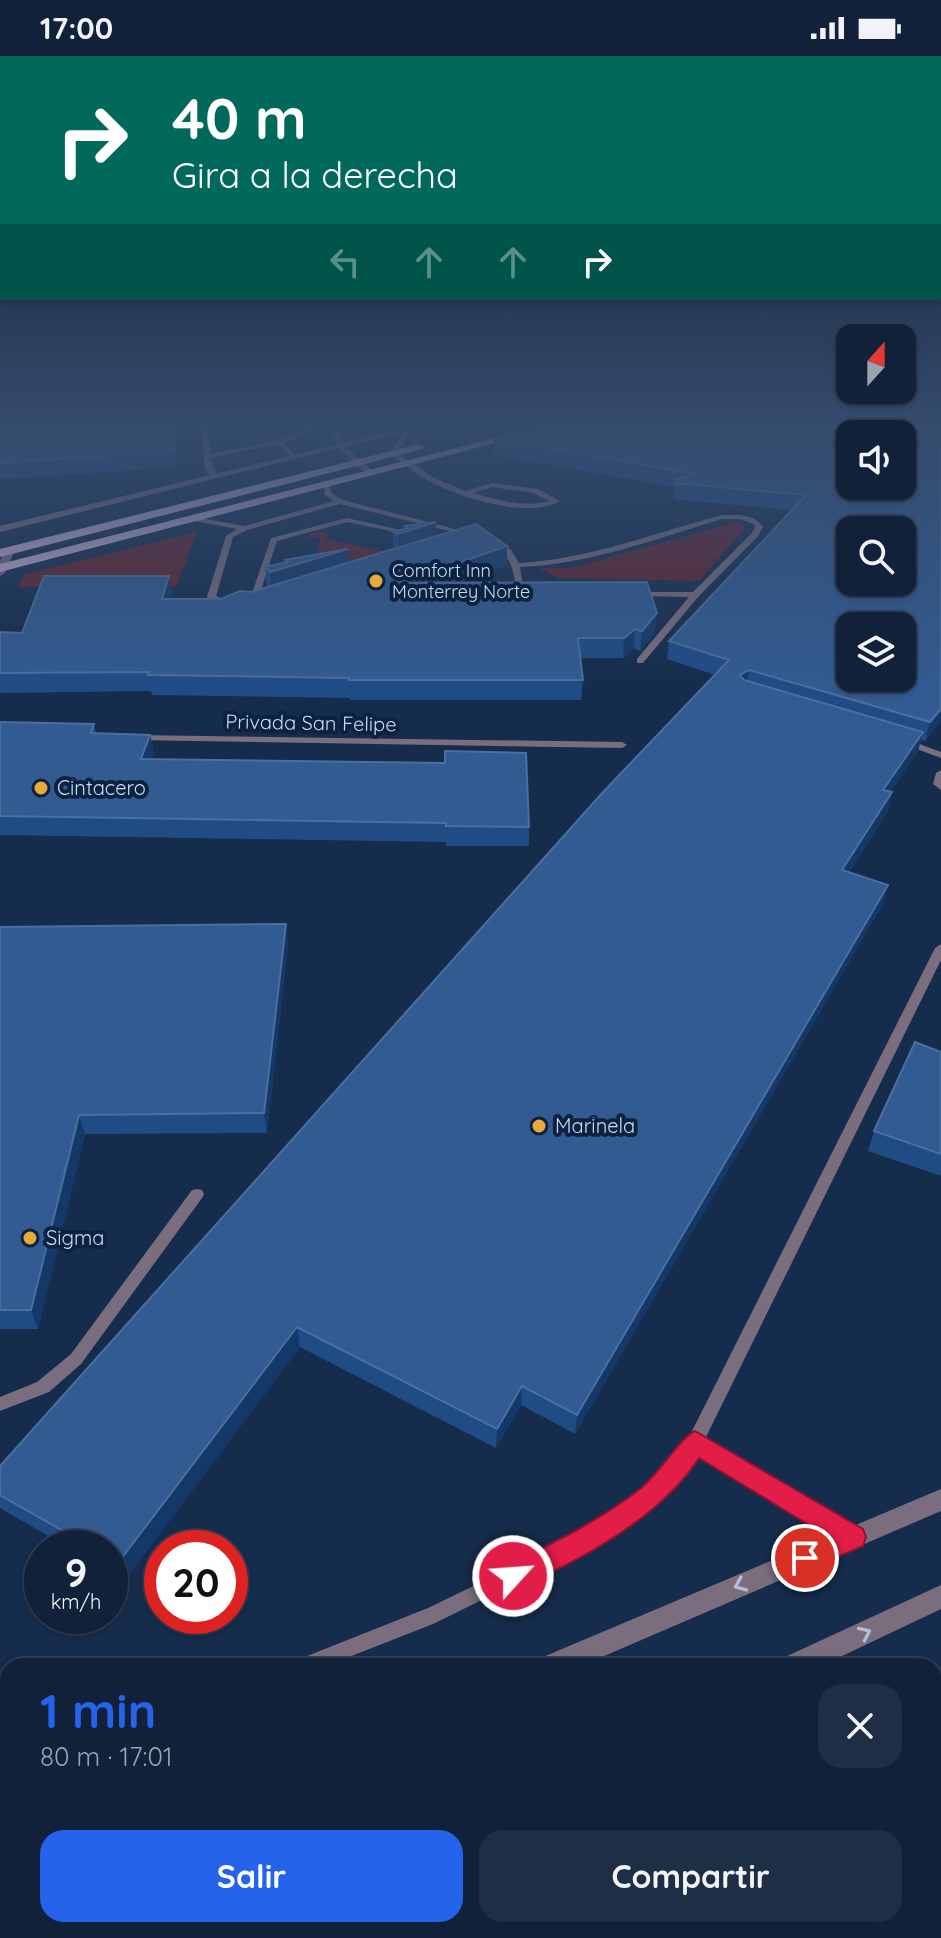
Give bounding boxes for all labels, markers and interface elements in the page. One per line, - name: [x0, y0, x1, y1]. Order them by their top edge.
- text: 17:00: [40, 9, 113, 47]
- text: 40 m: [172, 83, 307, 153]
- icon: right: [40, 88, 144, 192]
- text: Gira a la derecha: [172, 152, 458, 197]
- icon: left: [323, 240, 367, 284]
- icon: ahead: [407, 240, 451, 284]
- icon: ahead: [491, 240, 535, 284]
- icon: right: [575, 240, 619, 284]
- north arrow: [836, 324, 916, 404]
- map controls: [836, 324, 916, 692]
- button: sound: [836, 420, 916, 500]
- button: search: [836, 516, 916, 596]
- place label: Comfort Inn Monterrey Norte: [392, 559, 530, 603]
- marker: Comfort Inn Monterrey Norte: [367, 572, 385, 590]
- button: layers: [836, 612, 916, 692]
- street label: Privada San Felipe: [225, 709, 397, 736]
- place label: Cintacero: [57, 775, 146, 800]
- marker: Cintacero: [32, 779, 50, 797]
- place label: Marinela: [555, 1113, 635, 1138]
- marker: Marinela: [530, 1117, 548, 1135]
- place label: Sigma: [46, 1225, 104, 1250]
- marker: Sigma: [21, 1229, 39, 1247]
- pin: [771, 1524, 839, 1592]
- speed limit sign: 20: [144, 1530, 248, 1634]
- position arrow: [471, 1534, 555, 1618]
- icon: arrive: [783, 1536, 827, 1580]
- text: 9: [65, 1547, 87, 1597]
- one-way arrow: [734, 1575, 748, 1591]
- text: km/h: [51, 1589, 101, 1614]
- one-way arrow: [856, 1627, 871, 1643]
- text: 1 min: [40, 1680, 156, 1740]
- button: close: [818, 1684, 902, 1768]
- text: 80 m · 17:01: [40, 1740, 173, 1773]
- button: Salir: [40, 1830, 463, 1922]
- button: Compartir: [479, 1830, 902, 1922]

